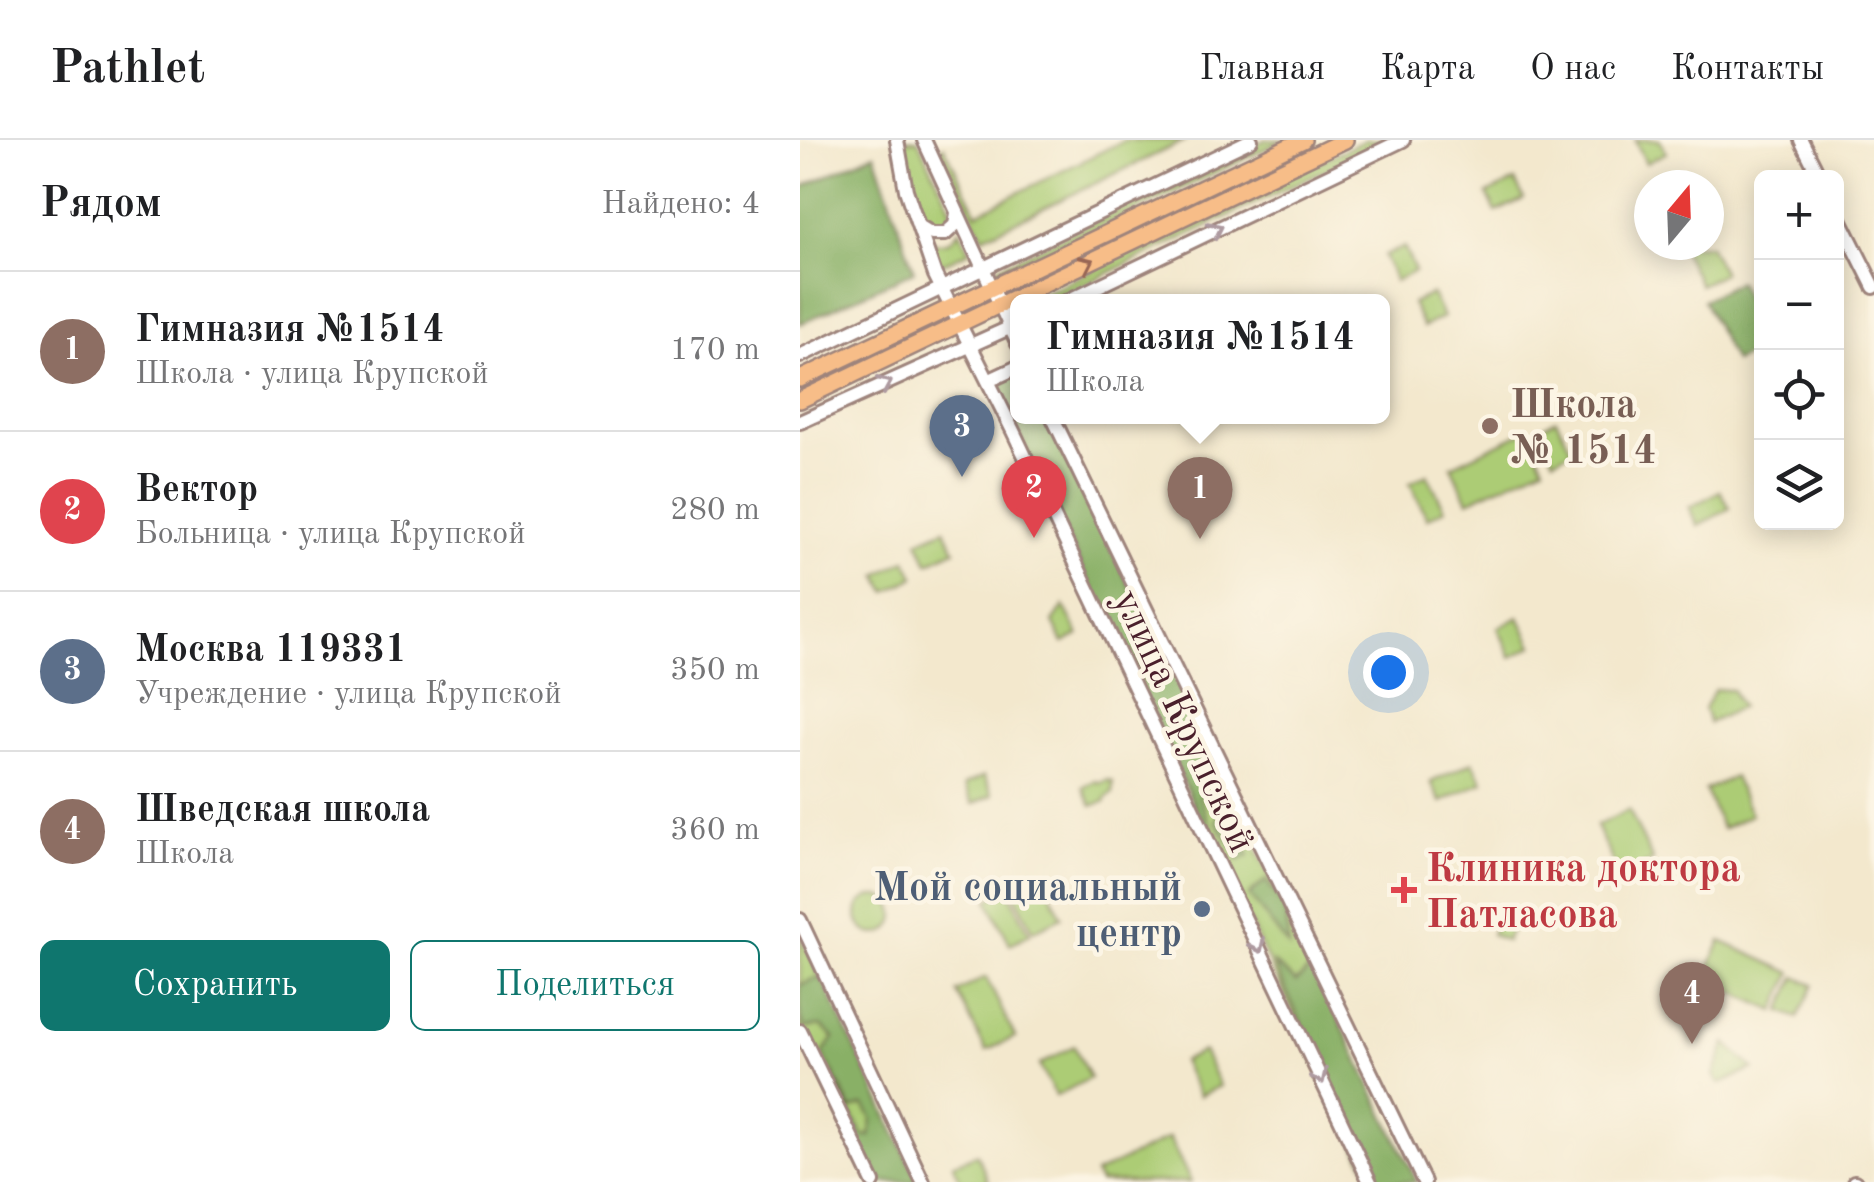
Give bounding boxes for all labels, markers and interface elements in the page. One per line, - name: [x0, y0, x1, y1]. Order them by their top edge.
- text: Pathlet: [50, 45, 205, 93]
- text: Главная: [1199, 52, 1325, 87]
- text: Карта: [1380, 52, 1475, 87]
- text: О нас: [1530, 52, 1616, 87]
- text: Контакты: [1671, 52, 1824, 87]
- north arrow: [1634, 170, 1724, 260]
- map controls: [1754, 170, 1844, 530]
- button: +: [1754, 170, 1844, 260]
- text: Рядом: [40, 184, 162, 226]
- text: Найдено: 4: [601, 189, 760, 221]
- one-way arrow: [1206, 222, 1224, 242]
- one-way arrow: [1077, 255, 1095, 275]
- button: −: [1754, 260, 1844, 350]
- popup: [1010, 294, 1390, 424]
- text: Гимназия №1514: [135, 312, 444, 350]
- text: Гимназия №1514: [1045, 320, 1355, 358]
- text: 1: [63, 335, 82, 367]
- text: 170 m: [670, 335, 760, 367]
- button: locate: [1754, 350, 1844, 440]
- text: Школа · улица Крупской: [135, 359, 489, 391]
- text: Школа: [1045, 367, 1144, 399]
- one-way arrow: [875, 377, 893, 397]
- place label: Школа № 1514: [1510, 387, 1657, 473]
- pin: 3: [930, 395, 994, 477]
- marker: Школа № 1514: [1479, 415, 1501, 437]
- button: layers: [1754, 440, 1844, 530]
- pin: 2: [1002, 456, 1066, 538]
- pin: 1: [1168, 456, 1232, 539]
- text: Вектор: [135, 472, 258, 510]
- text: 2: [63, 495, 82, 527]
- text: 280 m: [670, 495, 760, 527]
- text: Больница · улица Крупской: [135, 519, 525, 551]
- street label: улица Крупской: [1104, 584, 1261, 859]
- text: Москва 119331: [135, 632, 407, 670]
- your location: [1363, 647, 1414, 698]
- text: 3: [63, 655, 82, 687]
- text: 350 m: [670, 655, 760, 687]
- text: Учреждение · улица Крупской: [135, 679, 561, 711]
- text: Шведская школа: [135, 792, 430, 830]
- text: 4: [63, 815, 82, 847]
- text: 360 m: [670, 815, 760, 847]
- text: Школа: [135, 839, 234, 871]
- place label: Клиника доктора Патласова: [1426, 851, 1741, 937]
- place label: Мой социальный центр: [873, 870, 1182, 956]
- marker: Клиника доктора Патласова: [1391, 877, 1417, 903]
- marker: Мой социальный центр: [1191, 898, 1213, 920]
- one-way arrow: [1245, 936, 1265, 954]
- button: Сохранить: [40, 940, 390, 1031]
- button: Поделиться: [410, 940, 760, 1031]
- pin: 4: [1660, 962, 1724, 1044]
- one-way arrow: [1307, 1067, 1327, 1085]

